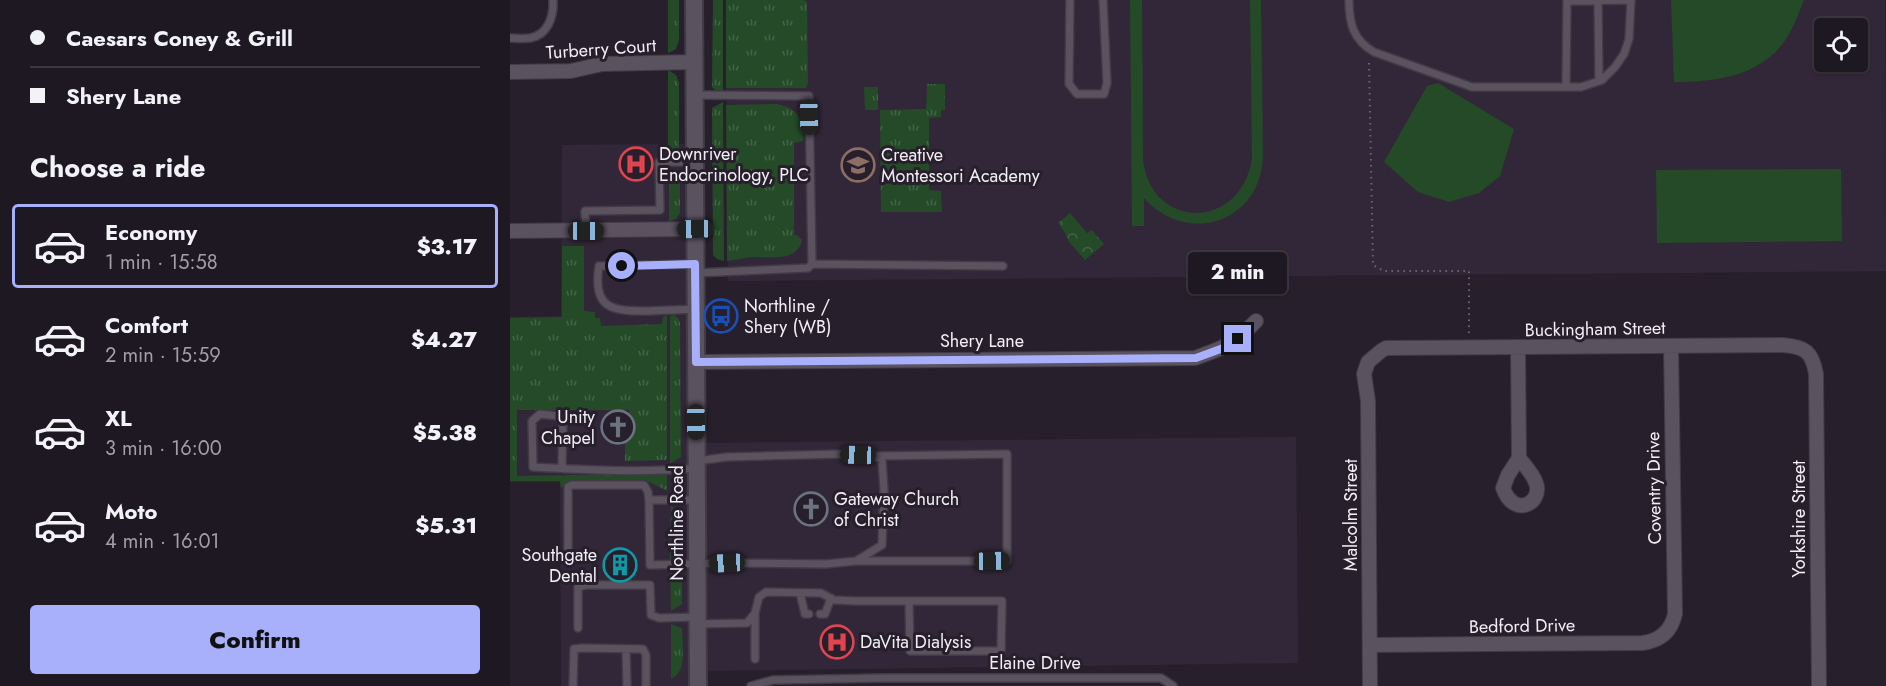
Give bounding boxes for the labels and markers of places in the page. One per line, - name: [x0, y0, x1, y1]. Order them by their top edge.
- place label: Downriver Endocrinology, PLC: [659, 141, 809, 188]
- place label: Creative Montessori Academy: [881, 142, 1040, 189]
- hospital icon: Downriver Endocrinology, PLC: [618, 146, 654, 182]
- school or university icon: Creative Montessori Academy: [840, 147, 876, 183]
- place label: Northline / Shery (WB): [744, 293, 832, 340]
- bus stop icon: Northline / Shery (WB): [703, 298, 739, 334]
- place label: Unity Chapel: [541, 404, 595, 451]
- church icon: Unity Chapel: [600, 409, 636, 445]
- place label: Gateway Church of Christ: [834, 486, 959, 533]
- church icon: Gateway Church of Christ: [793, 491, 829, 527]
- place label: Southgate Dental: [522, 542, 597, 589]
- building icon: Southgate Dental: [602, 547, 638, 583]
- hospital icon: DaVita Dialysis: [819, 624, 855, 660]
- place label: DaVita Dialysis: [860, 629, 971, 655]

